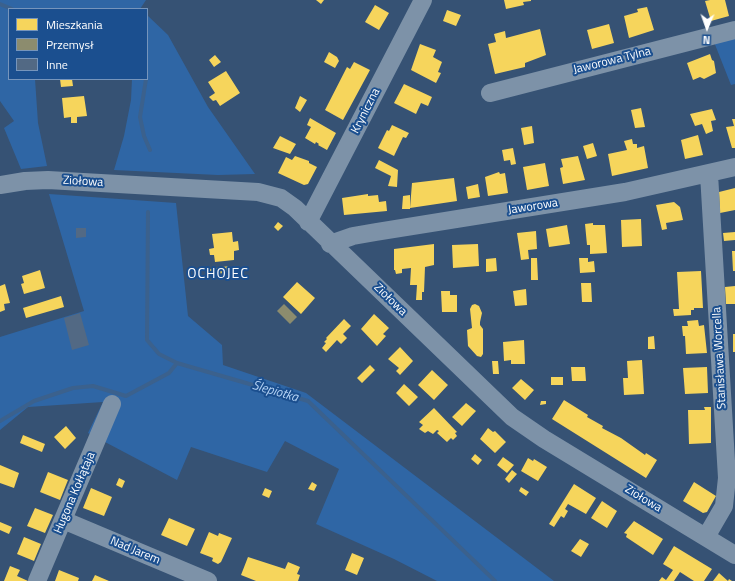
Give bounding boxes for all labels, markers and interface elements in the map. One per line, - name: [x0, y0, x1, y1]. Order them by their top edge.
- legend: [8, 8, 148, 80]
- north arrow: [687, 8, 727, 48]
- text: Mieszkania: [46, 15, 103, 34]
- text: N: [702, 32, 711, 48]
- text: Przemysł: [46, 35, 94, 54]
- street label: Jaworowa Tylna: [572, 44, 652, 78]
- text: Inne: [46, 55, 68, 74]
- street label: Kryniczna: [348, 86, 384, 136]
- street label: Ziołowa: [62, 174, 104, 190]
- street label: Jaworowa: [507, 196, 559, 218]
- district label: OCHOJEC: [187, 267, 249, 283]
- street label: Ziołowa: [370, 281, 410, 319]
- street label: Stanisława Worcella: [710, 307, 730, 409]
- water label: Ślepiotka: [250, 378, 300, 406]
- street label: Hugona Kołłątaja: [51, 450, 99, 536]
- street label: Ziołowa: [622, 482, 664, 516]
- street label: Nad Jarem: [108, 534, 162, 568]

